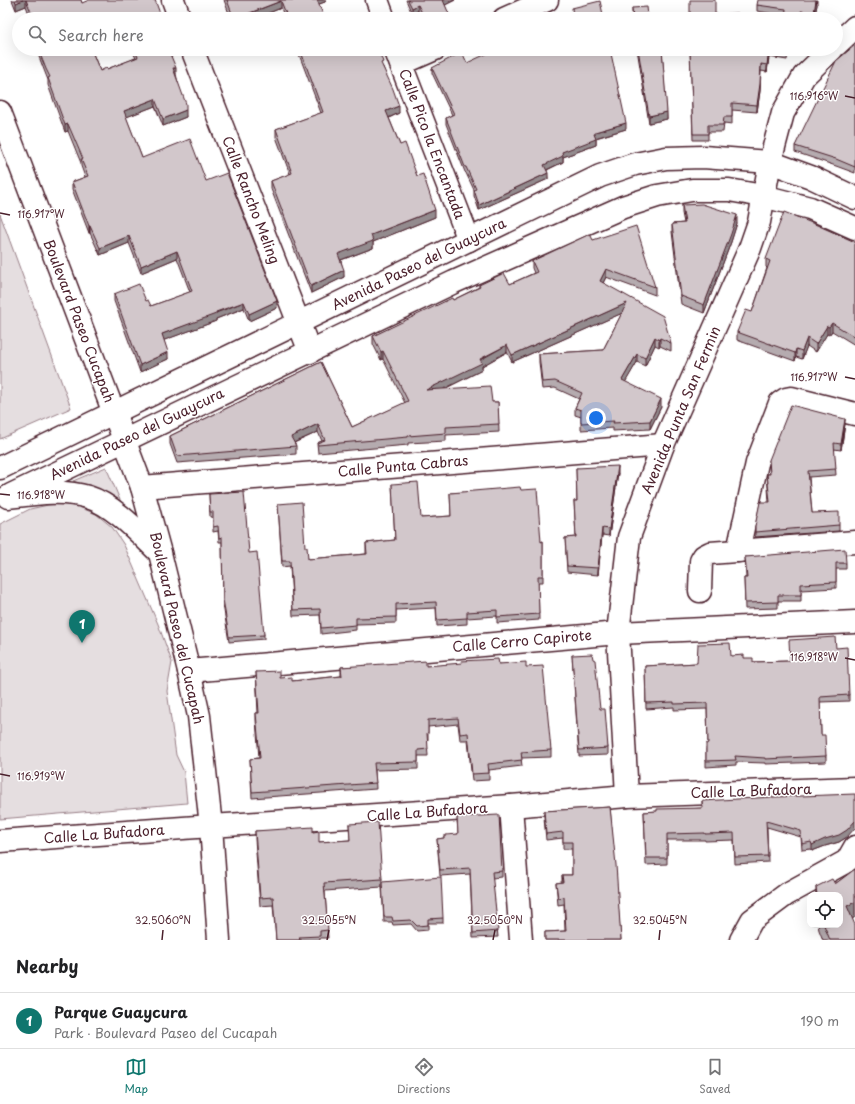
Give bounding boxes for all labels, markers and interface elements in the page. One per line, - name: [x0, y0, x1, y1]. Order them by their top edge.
- search box: [12, 12, 843, 56]
- icon: search: [26, 23, 48, 45]
- text: Search here: [58, 23, 144, 46]
- street label: Calle Pico la Encantada: [394, 66, 471, 222]
- text: 116.916°W: [790, 88, 839, 103]
- street label: Calle Rancho Meling: [217, 133, 286, 267]
- text: 116.917°W: [17, 206, 65, 221]
- street label: Avenida Paseo del Guaycura: [328, 212, 510, 315]
- street label: Boulevard Paseo Cucapah: [39, 236, 120, 405]
- street label: Avenida Punta San Fermin: [636, 323, 725, 497]
- text: 116.917°W: [790, 369, 838, 384]
- street label: Avenida Paseo del Guaycura: [46, 382, 228, 485]
- your location: [586, 408, 606, 428]
- street label: Calle Punta Cabras: [337, 449, 469, 482]
- text: 116.918°W: [17, 487, 66, 502]
- street label: Boulevard Paseo del Cucapah: [145, 530, 210, 726]
- pin: 1: [69, 610, 95, 643]
- street label: Calle Cerro Capirote: [451, 624, 593, 657]
- text: 116.918°W: [790, 649, 839, 664]
- text: 116.919°W: [17, 768, 66, 783]
- street label: Calle La Bufadora: [690, 778, 812, 803]
- street label: Calle La Bufadora: [366, 797, 489, 826]
- street label: Calle La Bufadora: [43, 819, 166, 848]
- map controls: [807, 892, 843, 928]
- button: locate: [807, 892, 843, 928]
- text: 32.5060°N: [135, 912, 191, 927]
- text: 32.5055°N: [302, 912, 357, 927]
- text: 32.5050°N: [467, 912, 523, 927]
- text: 32.5045°N: [633, 912, 687, 927]
- text: Nearby: [16, 953, 78, 979]
- text: Parque Guaycura: [54, 1000, 188, 1023]
- text: 1: [26, 1011, 32, 1030]
- text: 190 m: [800, 1011, 839, 1030]
- text: Park · Boulevard Paseo del Cucapah: [54, 1023, 277, 1042]
- tab: Map: [124, 1056, 148, 1097]
- tab: Directions: [397, 1056, 450, 1097]
- tab: Saved: [699, 1056, 731, 1097]

